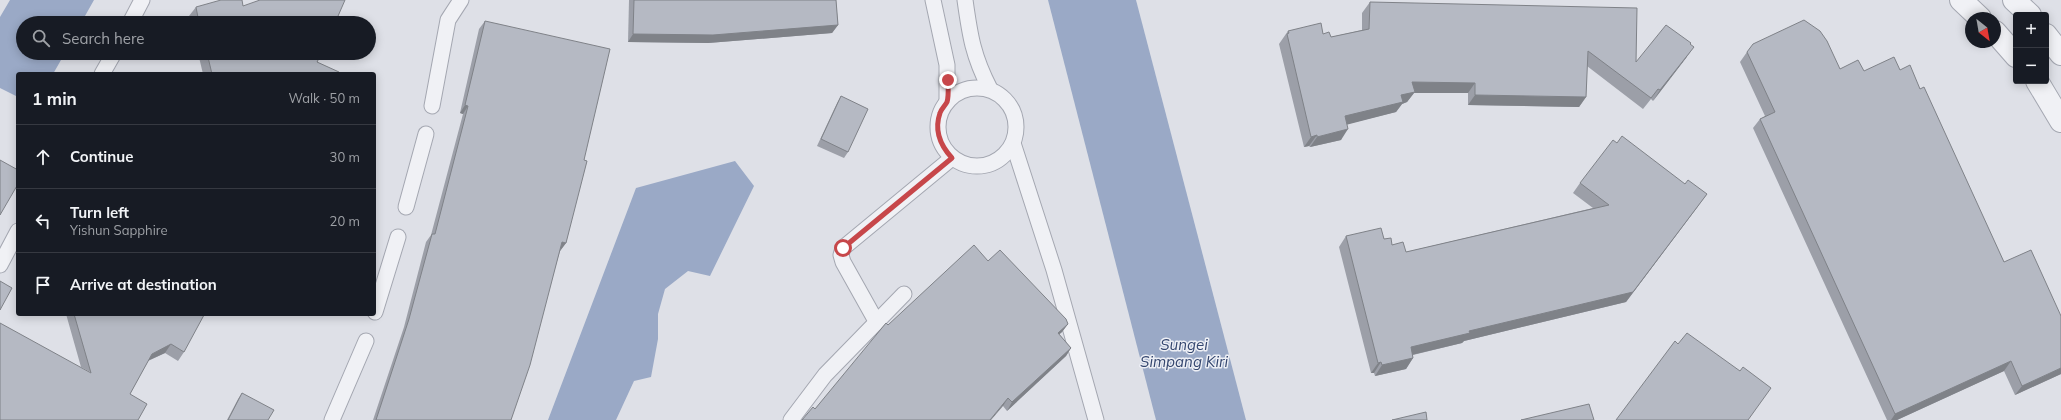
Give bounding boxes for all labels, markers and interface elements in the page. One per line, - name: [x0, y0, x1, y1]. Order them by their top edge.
- north arrow: [1965, 12, 2001, 48]
- map controls: [2013, 12, 2049, 84]
- button: +: [2013, 12, 2049, 48]
- search box: [16, 16, 376, 60]
- icon: search: [30, 27, 52, 49]
- text: Search here: [62, 29, 144, 48]
- button: −: [2013, 48, 2049, 84]
- route end: [939, 71, 957, 89]
- text: 1 min: [32, 88, 77, 109]
- text: Walk · 50 m: [289, 90, 360, 106]
- icon: ahead: [32, 146, 54, 168]
- text: Continue: [70, 147, 133, 166]
- text: 30 m: [330, 149, 360, 165]
- text: Turn left: [70, 203, 129, 222]
- icon: left: [32, 210, 54, 232]
- text: 20 m: [330, 213, 360, 229]
- text: Yishun Sapphire: [70, 222, 167, 238]
- route start: [834, 239, 852, 257]
- icon: arrive: [32, 274, 54, 296]
- text: Arrive at destination: [70, 275, 217, 294]
- water label: Sungei Simpang Kiri: [1140, 335, 1228, 371]

